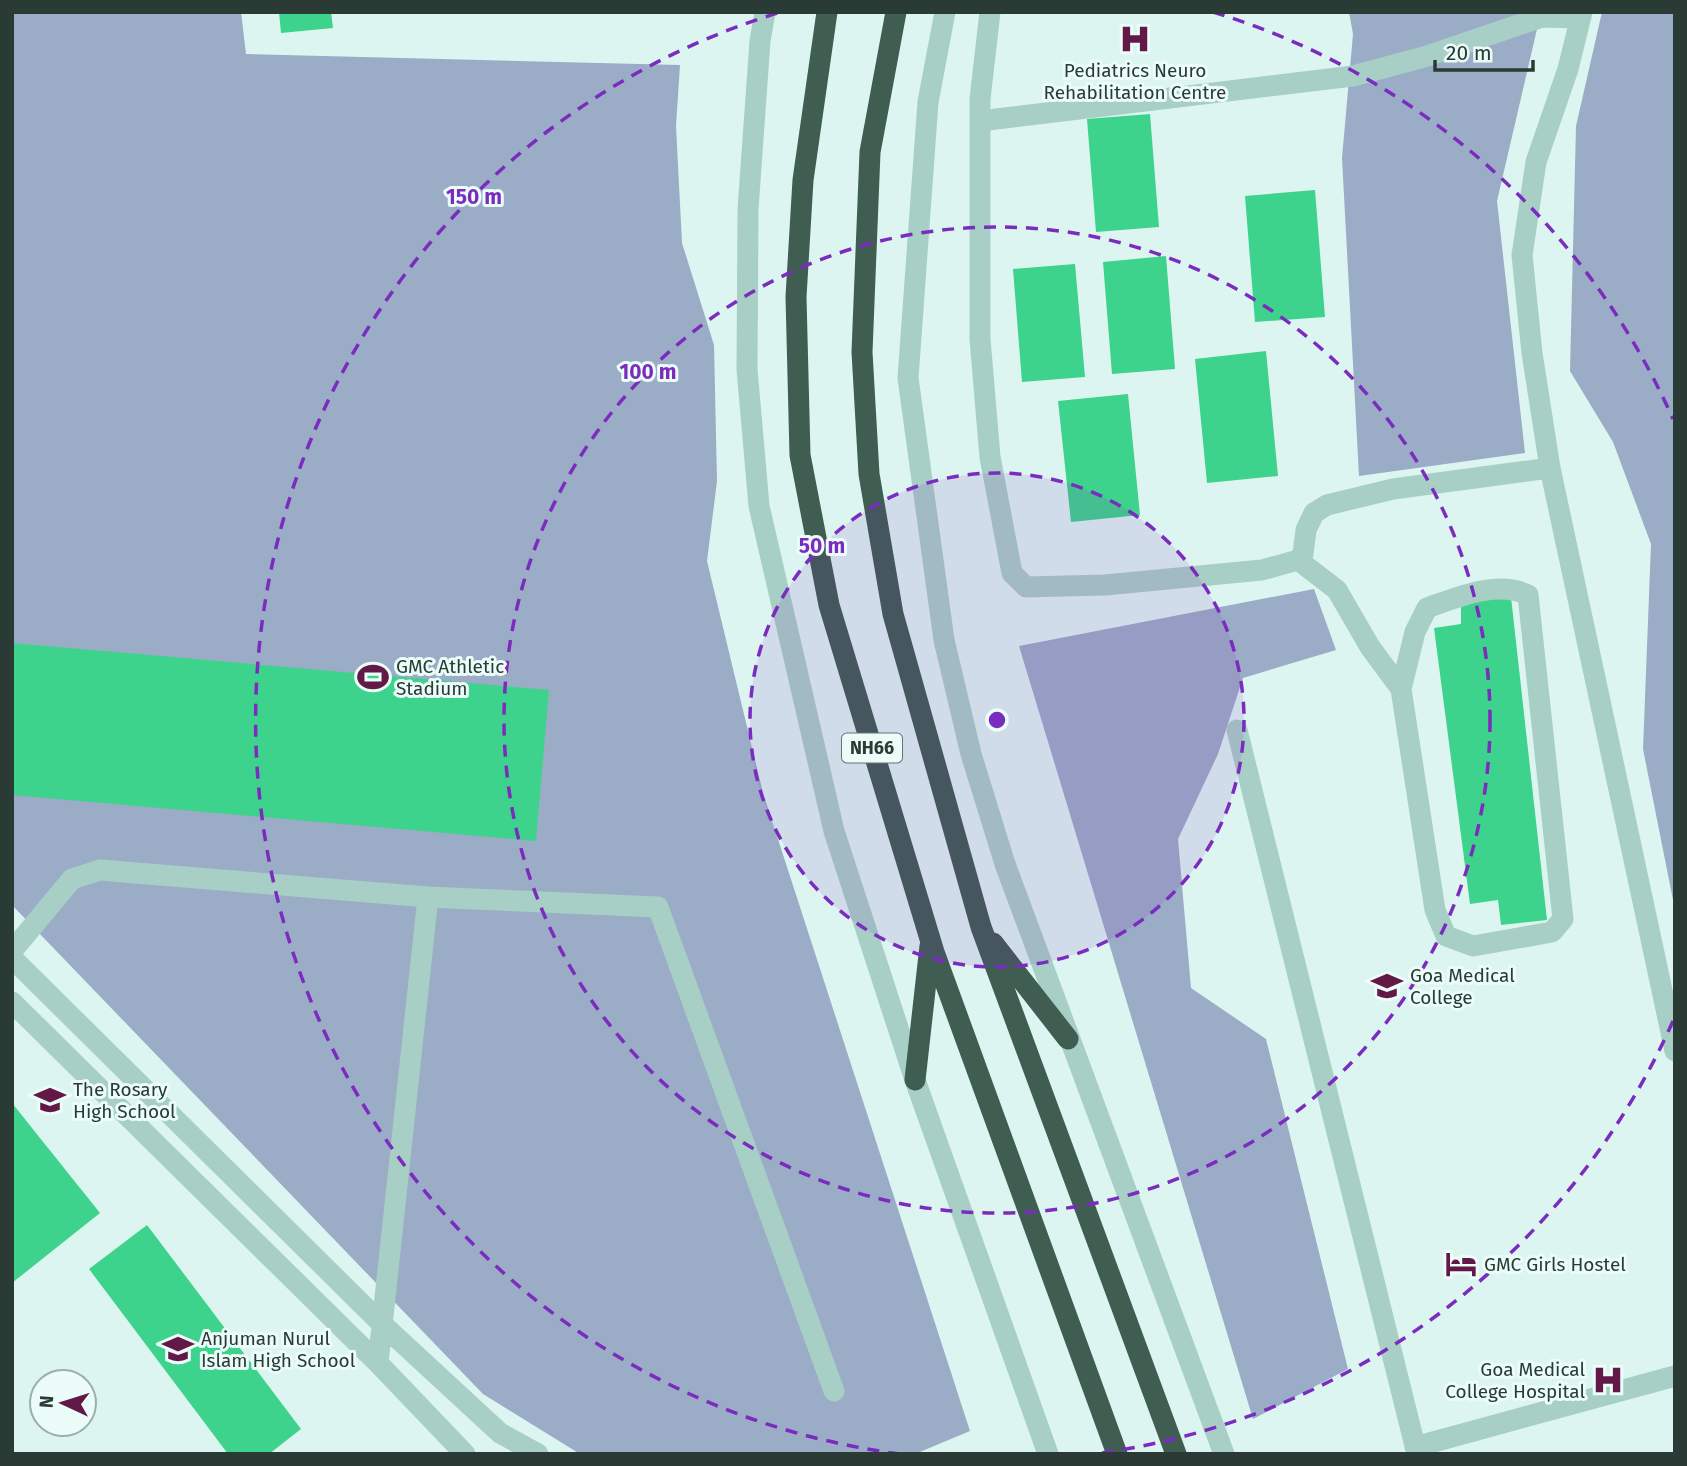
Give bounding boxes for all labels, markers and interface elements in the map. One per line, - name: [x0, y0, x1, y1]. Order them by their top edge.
- hospital icon: Pediatrics Neuro Rehabilitation Centre: [1118, 22, 1152, 56]
- scale bar: [1435, 28, 1533, 72]
- text: 20 m: [1446, 40, 1492, 66]
- place label: Pediatrics Neuro Rehabilitation Centre: [1044, 59, 1226, 104]
- text: 150 m: [446, 184, 502, 210]
- text: 100 m: [619, 359, 677, 385]
- text: 50 m: [799, 533, 845, 559]
- place label: GMC Athletic Stadium: [396, 655, 504, 700]
- sports icon: GMC Athletic Stadium: [356, 660, 390, 694]
- centre of rings: [985, 708, 1009, 732]
- road number: NH66: [842, 734, 902, 762]
- place label: Goa Medical College: [1410, 964, 1515, 1009]
- school or university icon: Goa Medical College: [1370, 969, 1404, 1003]
- place label: The Rosary High School: [73, 1078, 176, 1123]
- school or university icon: The Rosary High School: [33, 1083, 67, 1117]
- hotel icon: GMC Girls Hostel: [1444, 1247, 1478, 1281]
- place label: GMC Girls Hostel: [1484, 1253, 1626, 1276]
- place label: Anjuman Nurul Islam High School: [201, 1327, 356, 1372]
- school or university icon: Anjuman Nurul Islam High School: [161, 1332, 195, 1366]
- place label: Goa Medical College Hospital: [1445, 1358, 1585, 1403]
- hospital icon: Goa Medical College Hospital: [1591, 1363, 1625, 1397]
- north arrow: [28, 1368, 98, 1438]
- text: N: [35, 1395, 58, 1409]

